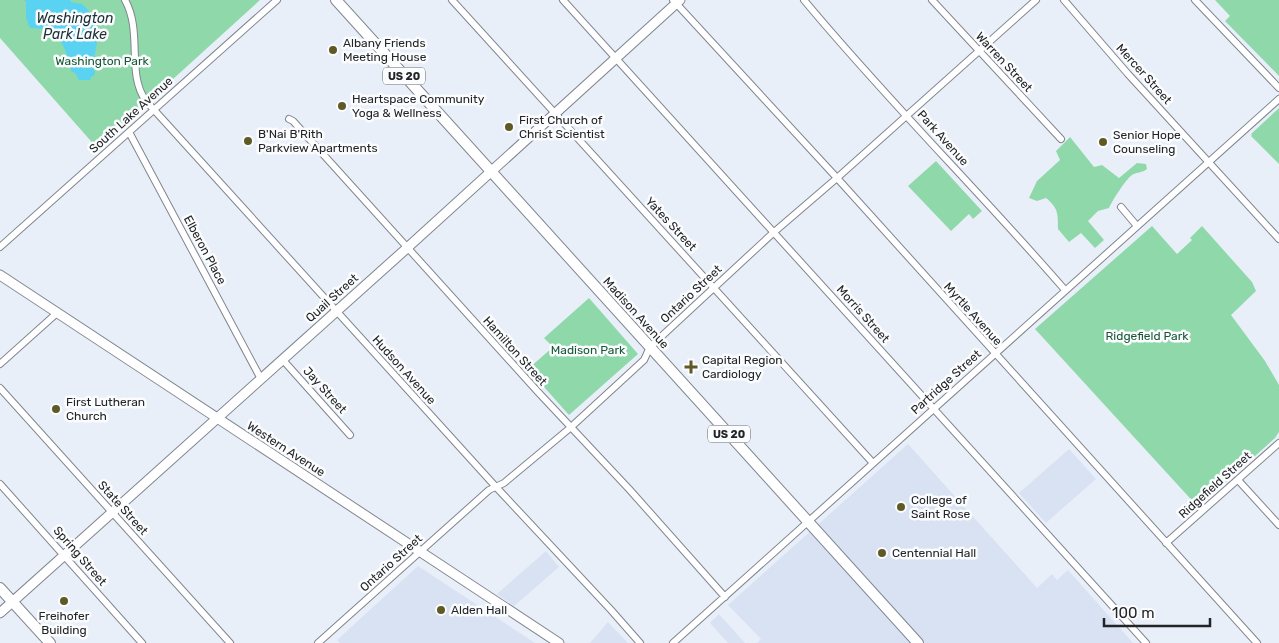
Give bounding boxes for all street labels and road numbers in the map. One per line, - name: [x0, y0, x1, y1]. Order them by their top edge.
- street label: Warren Street: [973, 29, 1035, 95]
- street label: Mercer Street: [1113, 41, 1175, 107]
- road number: US 20: [383, 68, 425, 84]
- street label: South Lake Avenue: [86, 74, 176, 156]
- street label: Park Avenue: [915, 107, 972, 169]
- street label: Yates Street: [643, 194, 700, 254]
- street label: Elberon Place: [181, 213, 229, 287]
- street label: Ontario Street: [657, 262, 725, 326]
- street label: Quail Street: [303, 271, 361, 325]
- street label: Madison Avenue: [600, 274, 672, 352]
- street label: Myrtle Avenue: [941, 280, 1005, 348]
- street label: Morris Street: [834, 282, 893, 346]
- street label: Hamilton Street: [480, 314, 550, 389]
- street label: Hudson Avenue: [369, 333, 439, 408]
- street label: Partridge Street: [908, 347, 984, 417]
- street label: Jay Street: [300, 364, 350, 416]
- street label: Western Avenue: [244, 419, 328, 480]
- road number: US 20: [708, 426, 750, 442]
- street label: Ridgefield Street: [1176, 449, 1254, 521]
- street label: State Street: [95, 478, 151, 538]
- street label: Spring Street: [50, 523, 110, 589]
- street label: Ontario Street: [357, 531, 425, 595]

